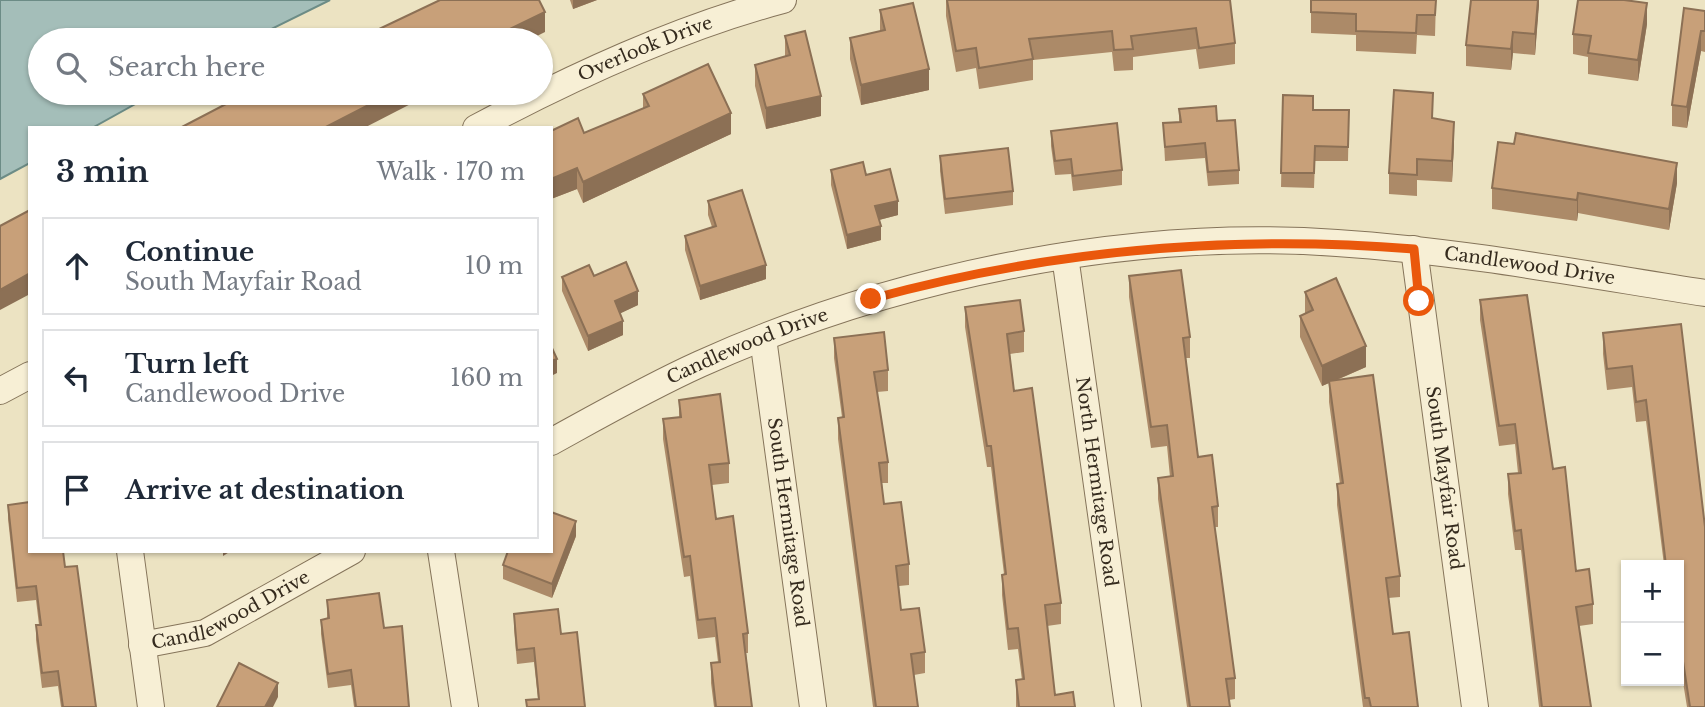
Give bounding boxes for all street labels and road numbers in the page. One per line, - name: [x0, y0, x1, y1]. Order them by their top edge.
- street label: Overlook Drive: [574, 11, 715, 86]
- street label: Candlewood Drive: [1443, 242, 1617, 289]
- street label: Candlewood Drive: [663, 304, 831, 389]
- street label: North Hermitage Road: [1071, 375, 1122, 588]
- street label: South Mayfair Road: [1421, 385, 1468, 571]
- street label: South Hermitage Road: [763, 416, 813, 629]
- street label: Candlewood Drive: [150, 566, 313, 654]

